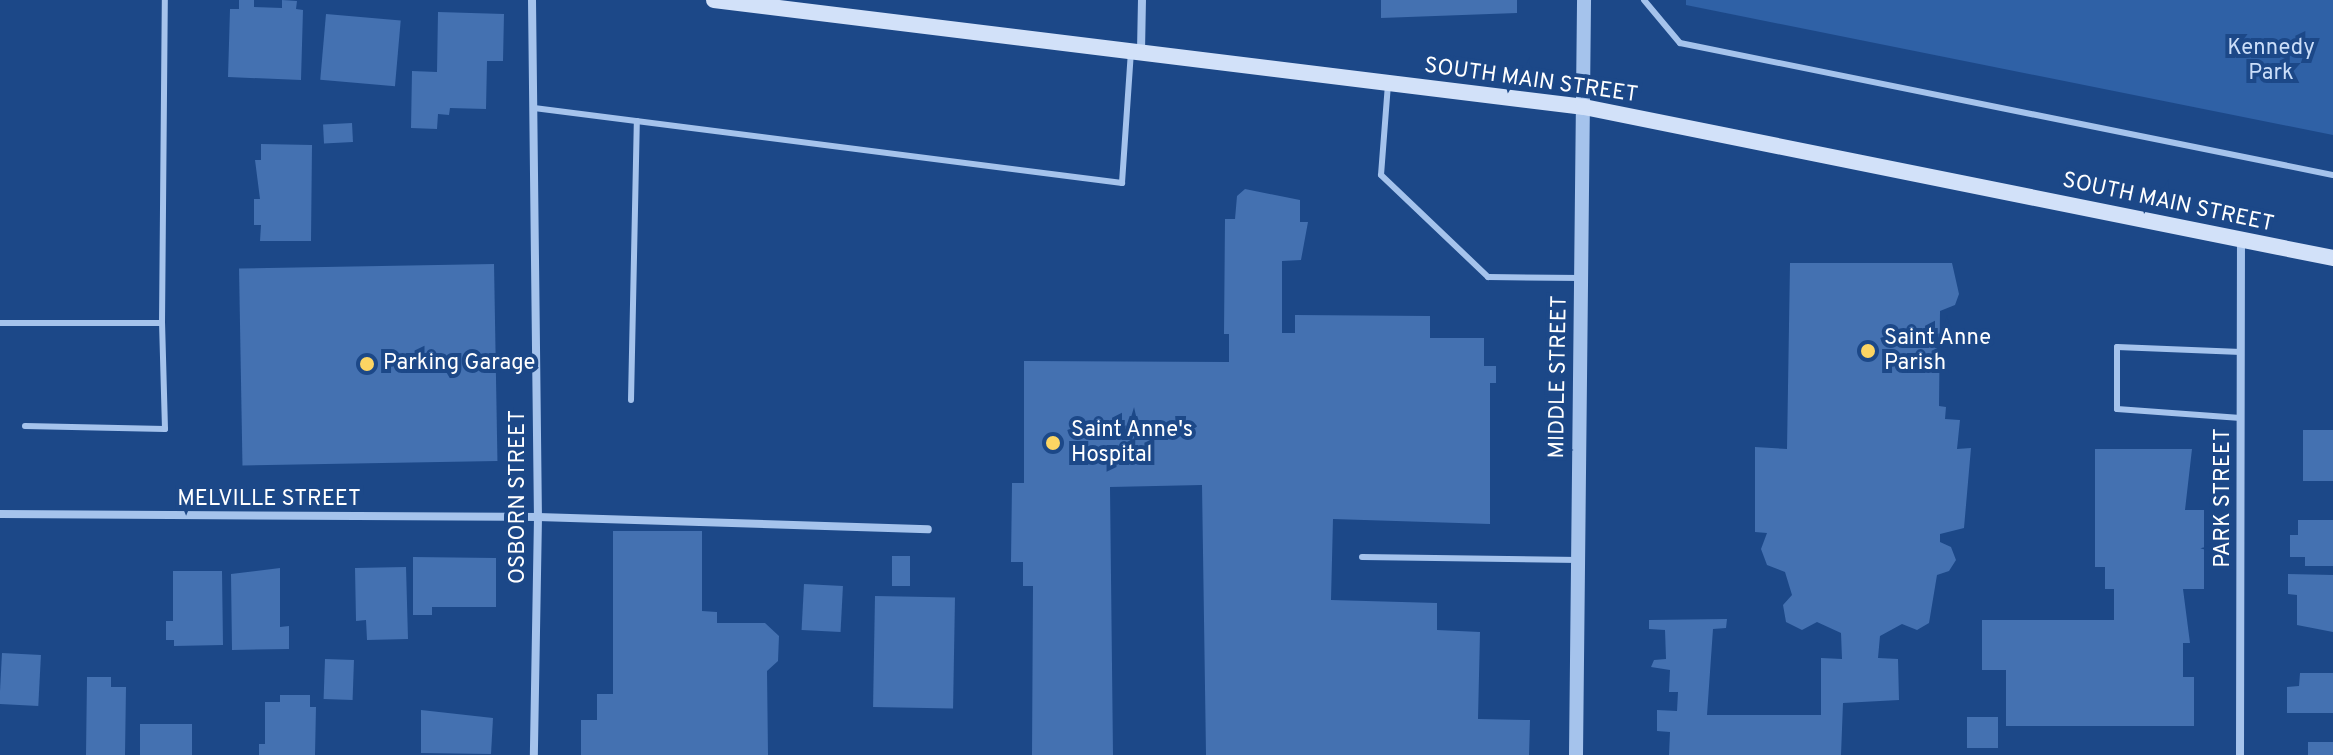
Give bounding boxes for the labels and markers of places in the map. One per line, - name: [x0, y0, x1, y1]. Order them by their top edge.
- place label: Saint Anne Parish: [1884, 325, 1992, 376]
- marker: Saint Anne Parish: [1859, 342, 1877, 360]
- place label: Parking Garage: [383, 351, 535, 377]
- marker: Parking Garage: [358, 355, 376, 373]
- place label: Saint Anne's Hospital: [1071, 417, 1194, 468]
- marker: Saint Anne's Hospital: [1042, 432, 1064, 454]

